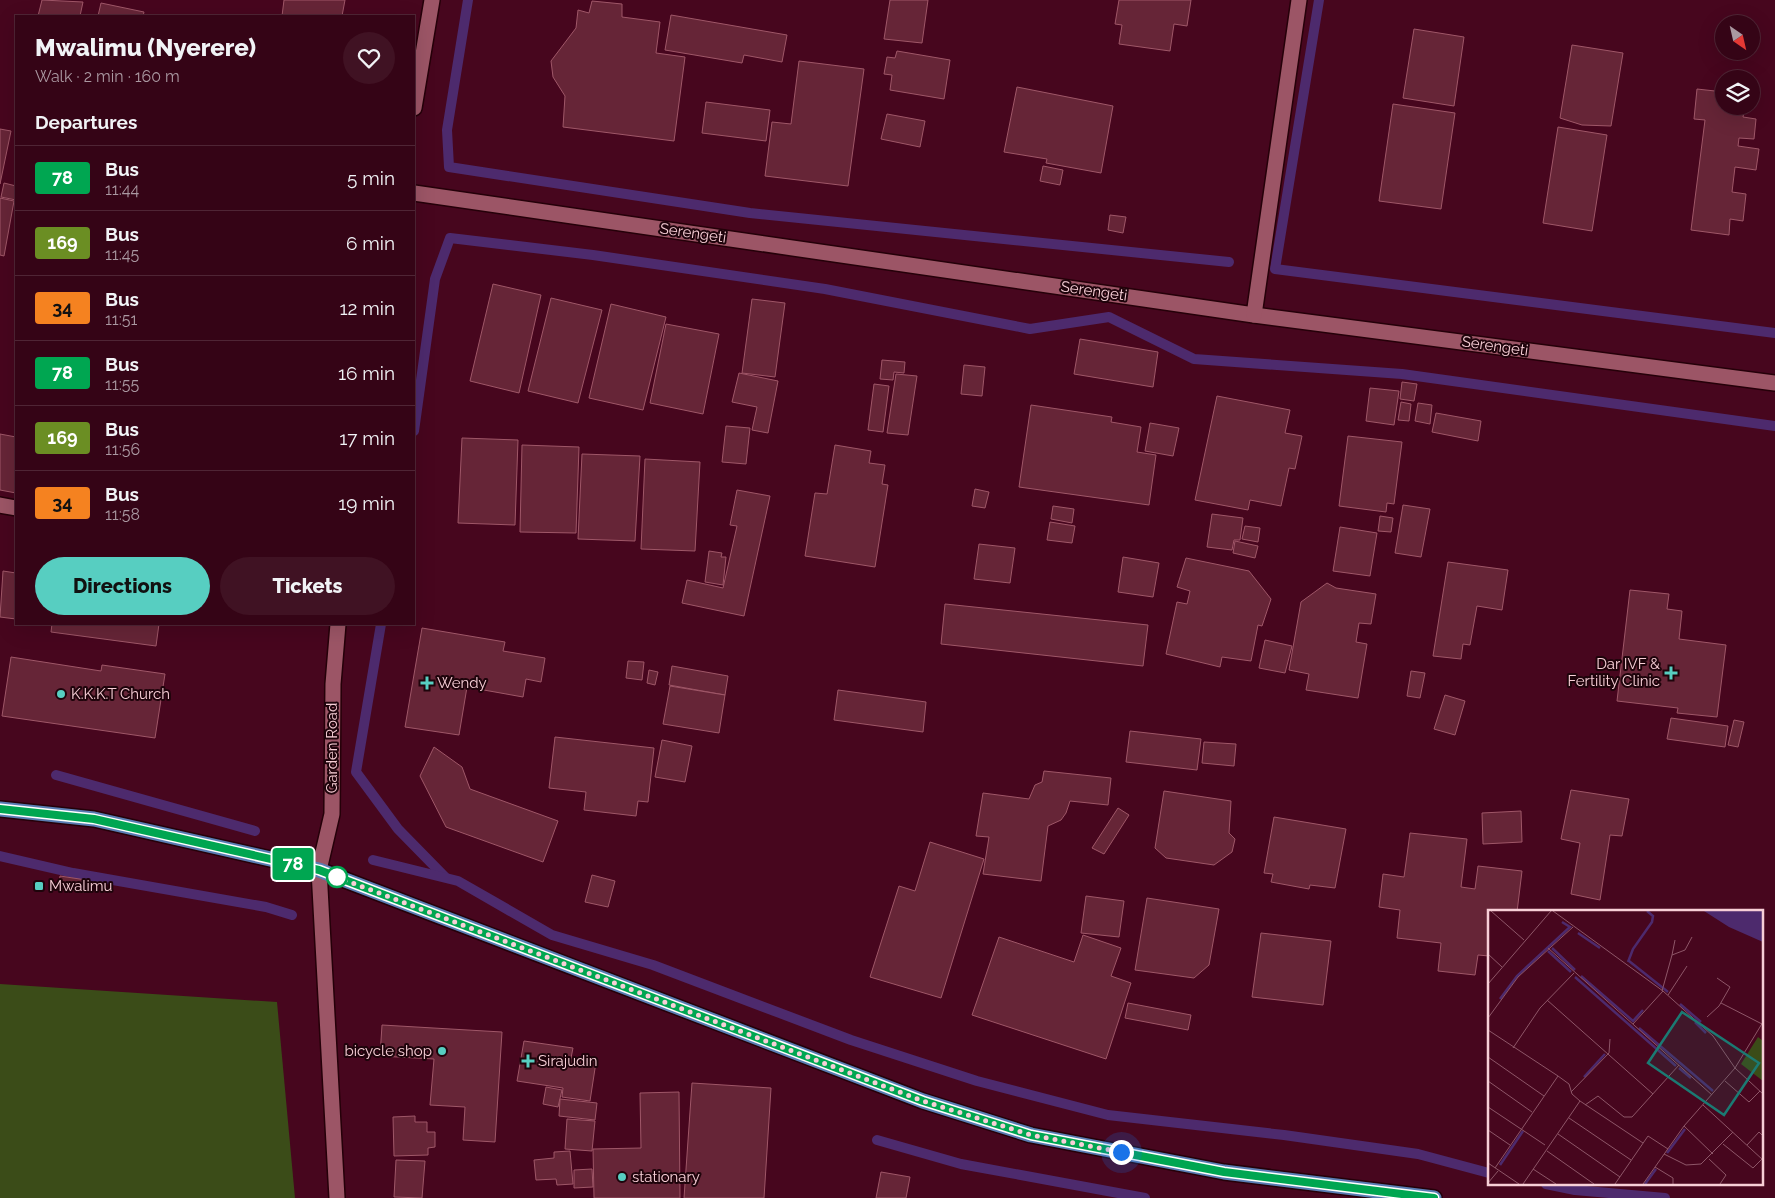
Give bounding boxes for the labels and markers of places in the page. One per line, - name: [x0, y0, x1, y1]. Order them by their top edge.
- place label: Dar IVF & Fertility Clinic: [1567, 655, 1660, 690]
- marker: Dar IVF & Fertility Clinic: [1664, 666, 1678, 680]
- place label: Wendy: [437, 674, 487, 692]
- marker: Wendy: [421, 677, 433, 689]
- place label: K.K.K.T Church: [71, 685, 170, 703]
- marker: K.K.K.T Church: [55, 688, 67, 700]
- unlabelled marker: [326, 866, 348, 888]
- place label: Mwalimu: [49, 877, 112, 895]
- marker: Mwalimu: [33, 880, 45, 892]
- place label: bicycle shop: [344, 1042, 432, 1060]
- marker: bicycle shop: [436, 1045, 448, 1057]
- place label: Sirajudin: [538, 1052, 597, 1070]
- marker: Sirajudin: [522, 1055, 534, 1067]
- place label: stationary: [632, 1168, 700, 1186]
- marker: stationary: [616, 1171, 628, 1183]

